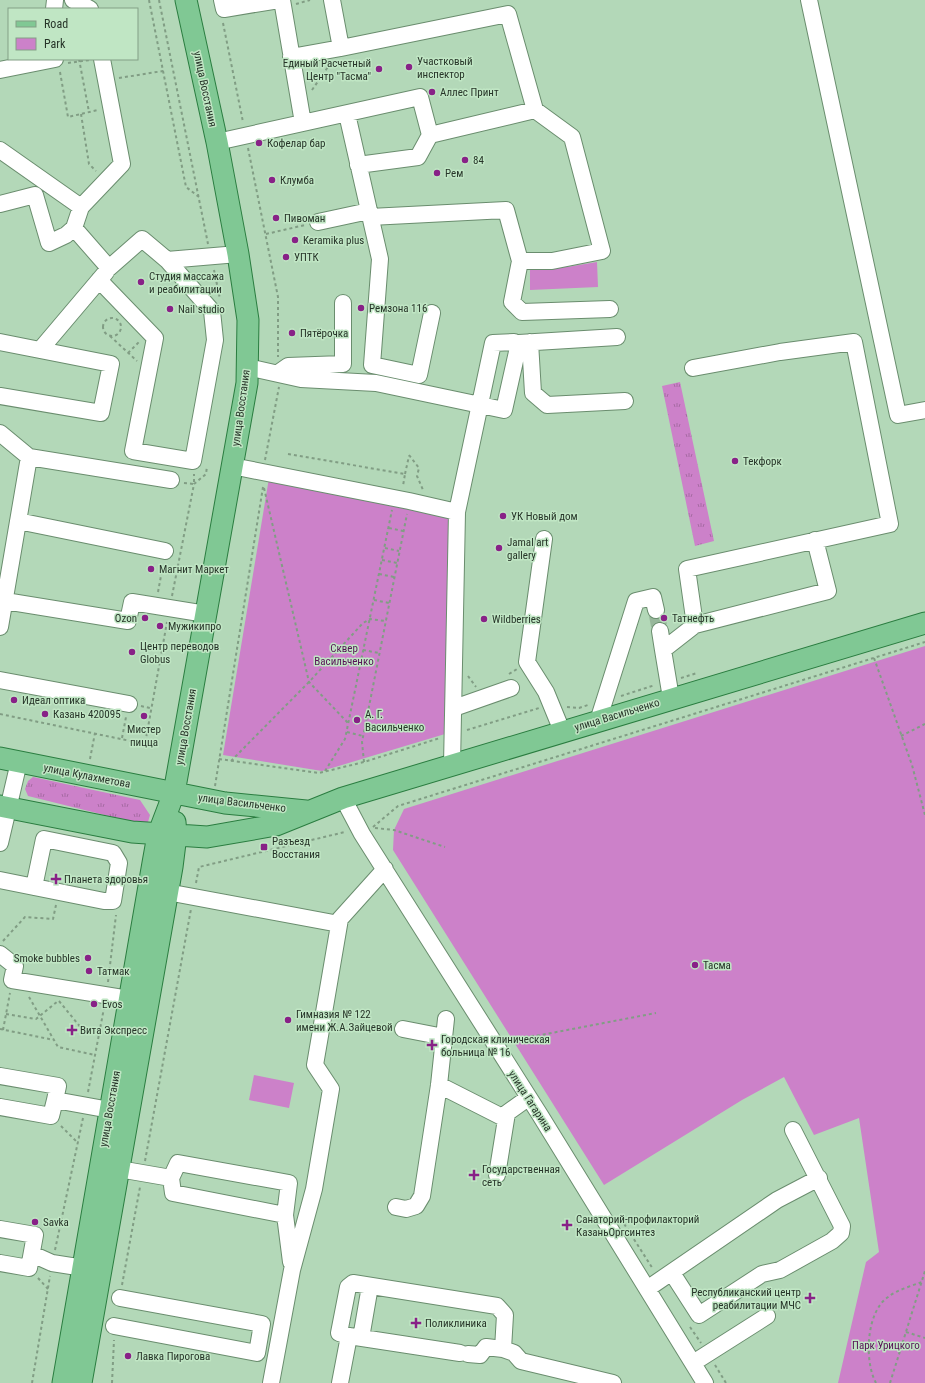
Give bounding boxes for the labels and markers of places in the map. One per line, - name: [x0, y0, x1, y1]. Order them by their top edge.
- place label: Участковый инспектор: [417, 55, 473, 81]
- place label: Единый Расчетный Центр "Тасма": [283, 57, 371, 83]
- marker: Участковый инспектор: [404, 62, 414, 72]
- marker: Единый Расчетный Центр "Тасма": [374, 64, 384, 74]
- place label: Аллес Принт: [440, 86, 499, 99]
- marker: Аллес Принт: [427, 87, 437, 97]
- place label: Кофелар бар: [267, 137, 325, 150]
- marker: Кофелар бар: [254, 138, 264, 148]
- place label: 84: [473, 154, 484, 167]
- marker: 84: [460, 155, 470, 165]
- place label: Рем: [445, 167, 463, 180]
- marker: Рем: [432, 168, 442, 178]
- place label: Клумба: [280, 174, 314, 187]
- marker: Клумба: [267, 175, 277, 185]
- place label: Пивоман: [284, 212, 325, 225]
- marker: Пивоман: [271, 213, 281, 223]
- place label: Keramika plus: [303, 234, 364, 247]
- marker: Keramika plus: [290, 235, 300, 245]
- place label: УПТК: [294, 251, 320, 264]
- marker: УПТК: [281, 252, 291, 262]
- place label: Студия массажа и реабилитации: [149, 270, 224, 296]
- marker: Студия массажа и реабилитации: [136, 277, 146, 287]
- place label: Ремзона 116: [369, 302, 427, 315]
- place label: Nail studio: [178, 303, 225, 316]
- marker: Ремзона 116: [356, 303, 366, 313]
- marker: Nail studio: [165, 304, 175, 314]
- place label: Пятёрочка: [300, 327, 348, 340]
- marker: Пятёрочка: [287, 328, 297, 338]
- place label: Текфорк: [743, 455, 782, 468]
- marker: Текфорк: [730, 456, 740, 466]
- place label: УК Новый дом: [511, 510, 578, 523]
- marker: УК Новый дом: [498, 511, 508, 521]
- place label: Jamal art gallery: [507, 536, 548, 562]
- marker: Jamal art gallery: [494, 543, 504, 553]
- place label: Магнит Маркет: [159, 563, 229, 576]
- marker: Магнит Маркет: [146, 564, 156, 574]
- place label: Ozon: [115, 612, 137, 625]
- place label: Татнефть: [672, 612, 714, 625]
- marker: Ozon: [140, 613, 150, 623]
- place label: Wildberries: [492, 613, 541, 626]
- marker: Татнефть: [659, 613, 669, 623]
- marker: Wildberries: [479, 614, 489, 624]
- place label: Мужикипро: [168, 620, 222, 633]
- marker: Мужикипро: [155, 621, 165, 631]
- place label: Центр переводов Globus: [140, 640, 219, 666]
- marker: Центр переводов Globus: [127, 647, 137, 657]
- place label: Идеал оптика: [22, 694, 85, 707]
- marker: Идеал оптика: [9, 695, 19, 705]
- place label: Казань 420095: [53, 708, 121, 721]
- place label: А. Г. Васильченко: [365, 708, 425, 734]
- marker: Казань 420095: [40, 709, 50, 719]
- marker: Мистер пицца: [139, 711, 149, 721]
- marker: А. Г. Васильченко: [352, 715, 362, 725]
- place label: Мистер пицца: [127, 723, 161, 749]
- place label: Разъезд Восстания: [272, 835, 320, 861]
- marker: Разъезд Восстания: [259, 842, 269, 852]
- place label: Планета здоровья: [64, 873, 148, 886]
- marker: Планета здоровья: [51, 874, 61, 884]
- place label: Smoke bubbles: [14, 952, 80, 965]
- marker: Smoke bubbles: [83, 953, 93, 963]
- place label: Тасма: [703, 959, 731, 972]
- marker: Тасма: [690, 960, 700, 970]
- place label: Татмак: [97, 965, 130, 978]
- marker: Татмак: [84, 966, 94, 976]
- place label: Evos: [102, 998, 123, 1011]
- marker: Evos: [89, 999, 99, 1009]
- place label: Гимназия № 122 имени Ж.А.Зайцевой: [296, 1008, 393, 1034]
- marker: Гимназия № 122 имени Ж.А.Зайцевой: [283, 1015, 293, 1025]
- place label: Вита Экспресс: [80, 1024, 147, 1037]
- marker: Вита Экспресс: [67, 1025, 77, 1035]
- place label: Городская клиническая больница № 16: [441, 1033, 550, 1059]
- marker: Городская клиническая больница № 16: [426, 1039, 438, 1051]
- place label: Государственная сеть: [482, 1163, 560, 1189]
- marker: Государственная сеть: [469, 1170, 479, 1180]
- place label: Санаторий-профилакторий КазаньОргсинтез: [576, 1213, 699, 1239]
- place label: Savka: [43, 1216, 69, 1229]
- marker: Savka: [30, 1217, 40, 1227]
- marker: Санаторий-профилакторий КазаньОргсинтез: [561, 1219, 573, 1231]
- place label: Республиканский центр реабилитации МЧС: [691, 1286, 801, 1312]
- marker: Республиканский центр реабилитации МЧС: [804, 1292, 816, 1304]
- marker: Поликлиника: [410, 1317, 422, 1329]
- place label: Поликлиника: [425, 1317, 487, 1330]
- place label: Лавка Пирогова: [136, 1350, 210, 1363]
- marker: Лавка Пирогова: [123, 1351, 133, 1361]

